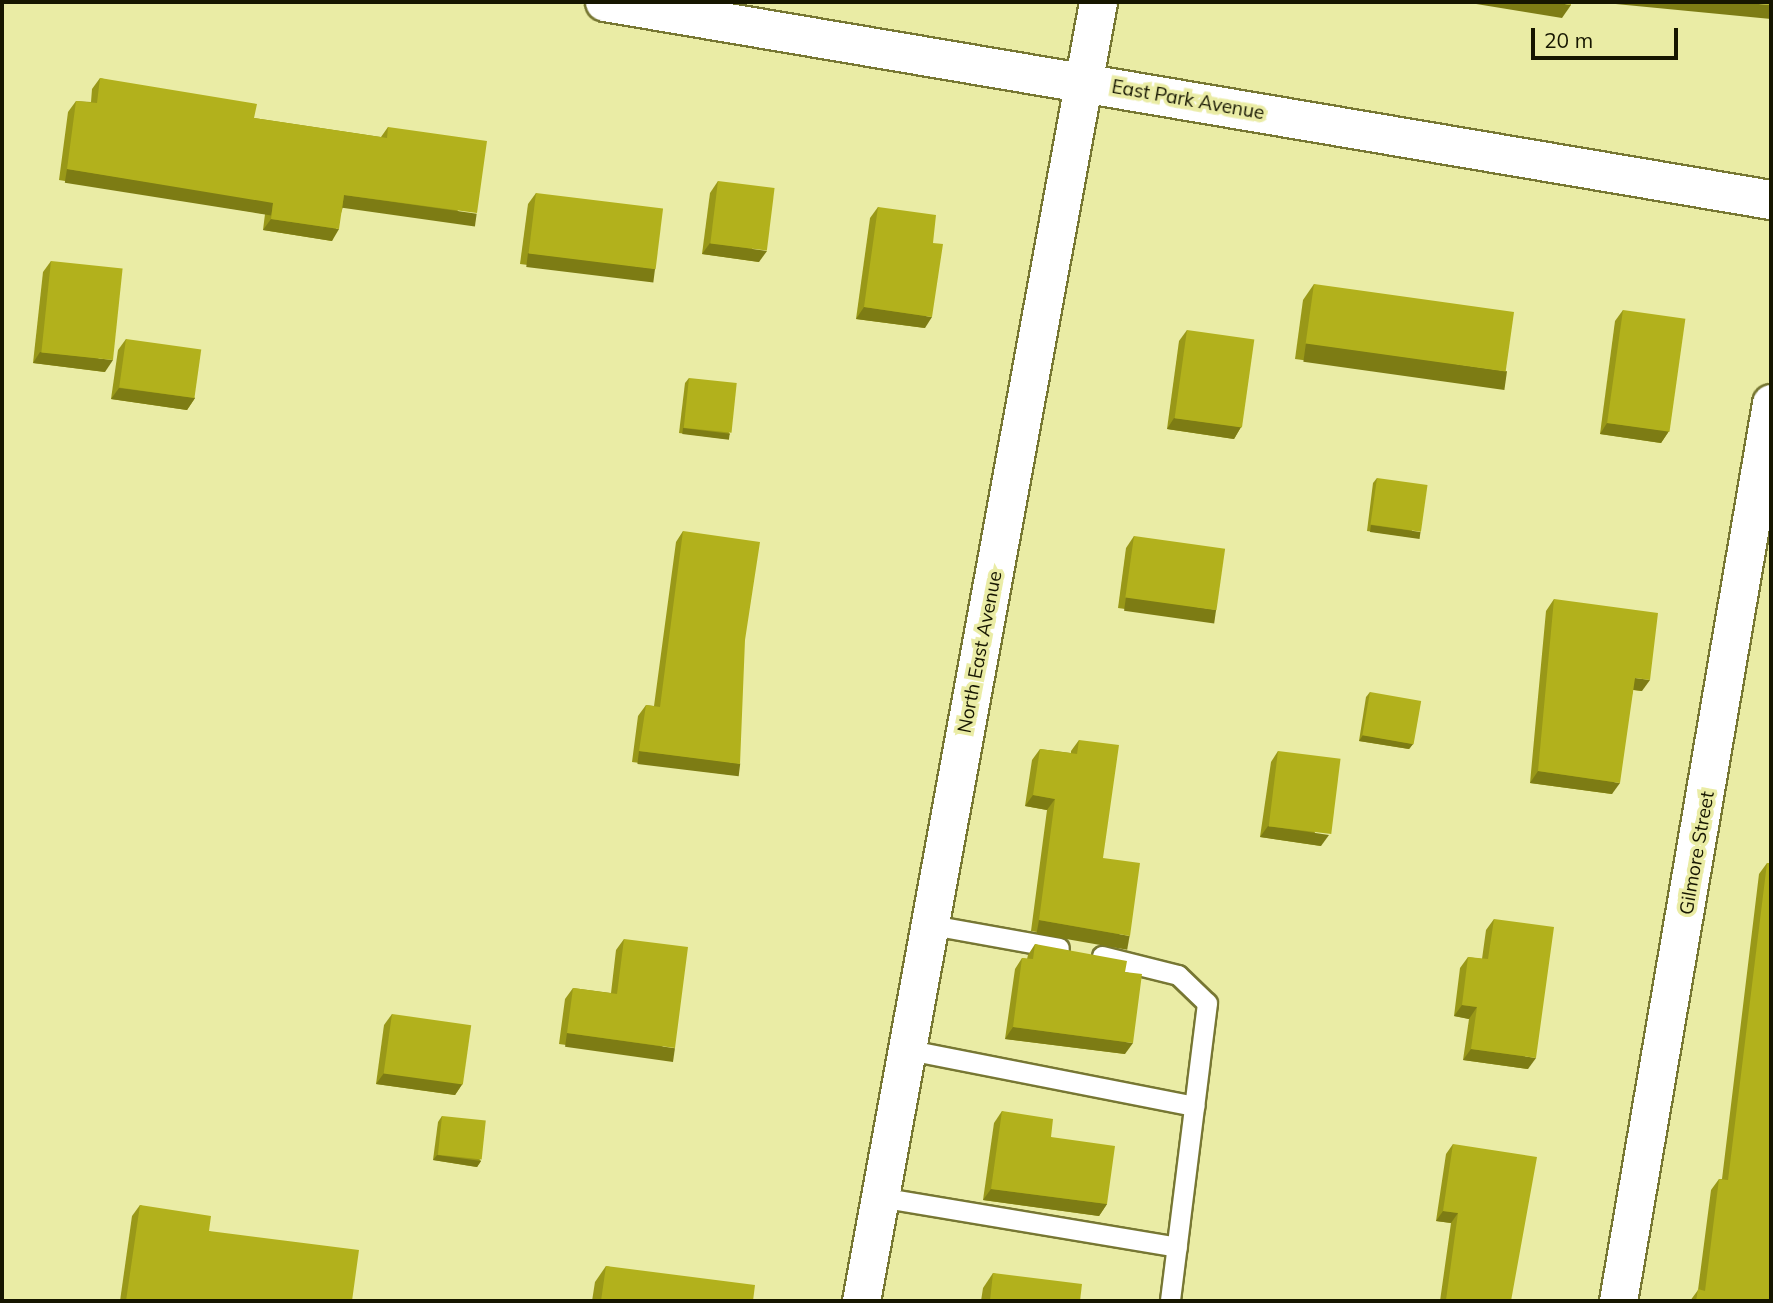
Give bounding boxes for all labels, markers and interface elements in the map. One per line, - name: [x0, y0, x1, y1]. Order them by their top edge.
- scale bar: [1535, 14, 1682, 58]
- text: 20 m: [1544, 27, 1593, 53]
- street label: East Park Avenue: [1110, 75, 1266, 125]
- street label: North East Avenue: [953, 569, 1007, 735]
- street label: Gilmore Street: [1675, 789, 1719, 917]

